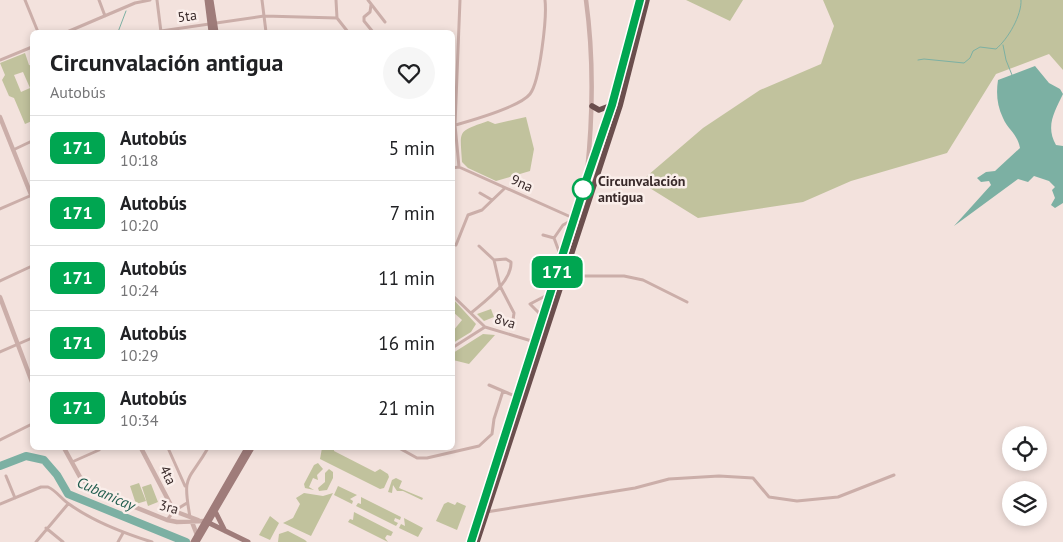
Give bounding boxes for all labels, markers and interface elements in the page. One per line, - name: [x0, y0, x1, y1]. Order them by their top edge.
- street label: 5ta: [176, 6, 198, 26]
- text: Circunvalación antigua: [50, 47, 283, 78]
- button: heart: [383, 47, 435, 99]
- text: Autobús: [50, 82, 106, 102]
- text: Autobús: [120, 126, 187, 150]
- text: 171: [62, 136, 93, 159]
- text: 5 min: [389, 136, 435, 160]
- text: 10:18: [120, 150, 158, 170]
- street label: 9na: [508, 170, 536, 196]
- place label: Circunvalación antigua: [598, 172, 685, 206]
- marker: Circunvalación antigua: [572, 178, 594, 200]
- text: Autobús: [120, 191, 187, 215]
- text: 171: [62, 201, 93, 224]
- text: 7 min: [390, 201, 435, 225]
- text: 10:20: [120, 215, 158, 235]
- text: Autobús: [120, 256, 187, 280]
- line badge: 171: [528, 256, 586, 288]
- text: 171: [542, 260, 572, 283]
- text: 171: [62, 266, 93, 289]
- text: 11 min: [378, 266, 435, 290]
- text: 10:24: [120, 280, 158, 300]
- street label: 8va: [492, 309, 518, 333]
- text: Autobús: [120, 321, 187, 345]
- text: 171: [62, 331, 93, 354]
- text: 16 min: [378, 331, 435, 355]
- text: 10:29: [120, 345, 158, 365]
- text: Autobús: [120, 386, 187, 410]
- text: 171: [62, 396, 93, 419]
- text: 21 min: [378, 396, 435, 420]
- text: 10:34: [120, 410, 158, 430]
- map controls: [1002, 426, 1047, 526]
- button: locate: [1002, 426, 1047, 471]
- street label: 4ta: [156, 462, 180, 488]
- water label: Cubanicay: [74, 472, 140, 515]
- button: layers: [1002, 481, 1047, 526]
- street label: 3ra: [157, 496, 181, 518]

